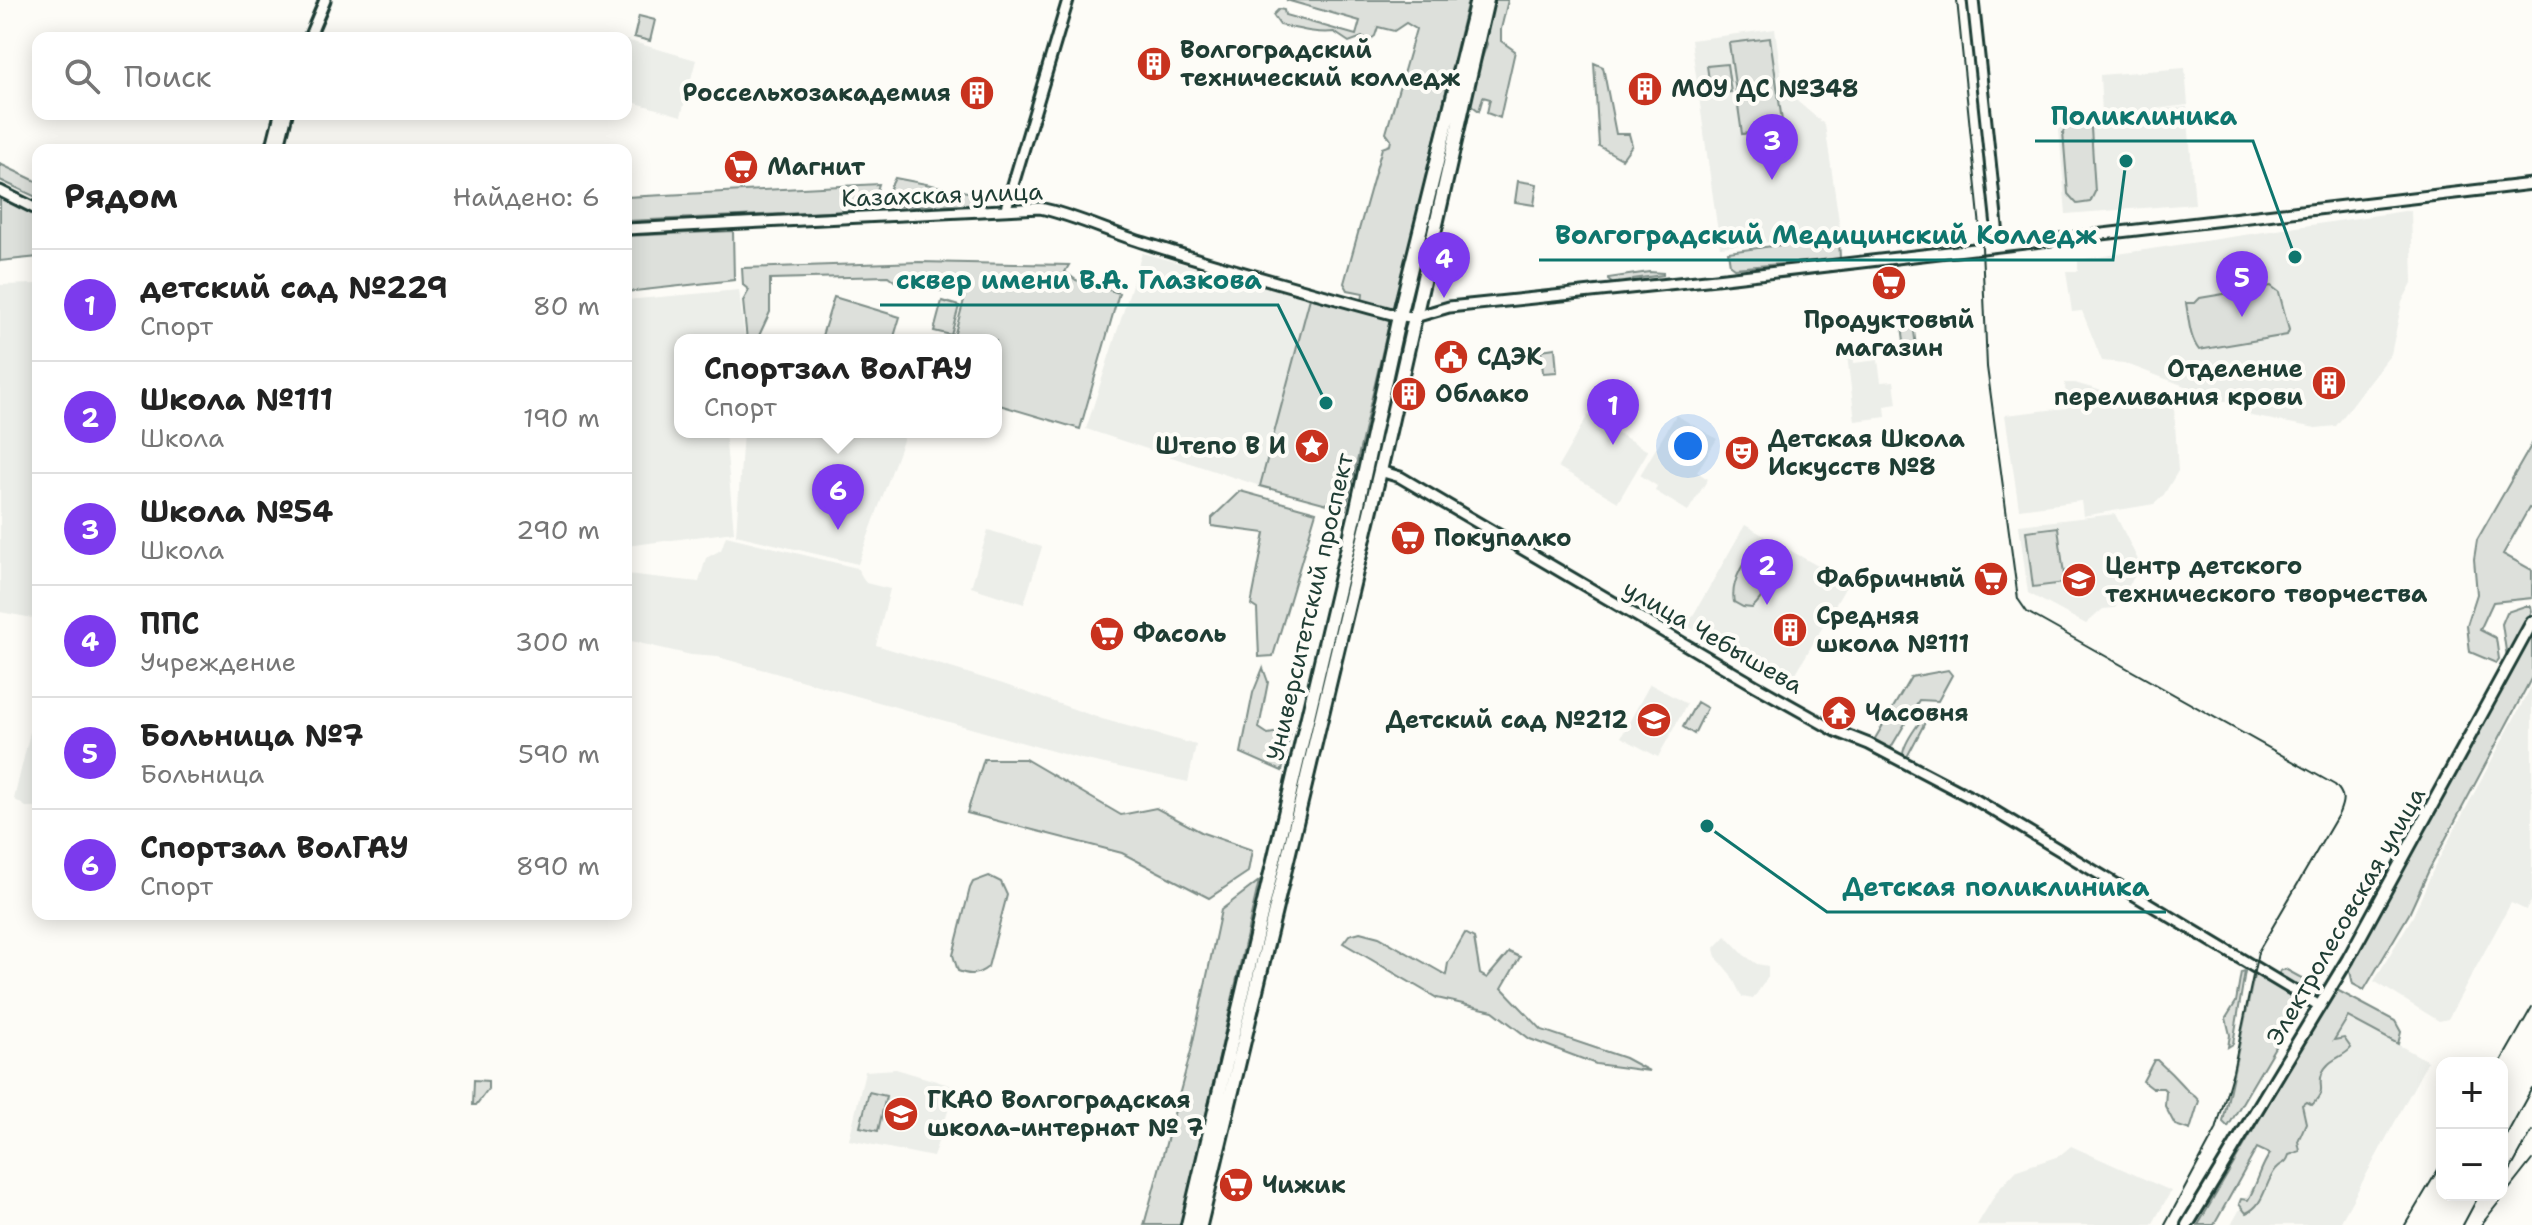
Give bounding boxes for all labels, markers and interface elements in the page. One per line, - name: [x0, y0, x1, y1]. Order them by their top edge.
- search box: [32, 32, 632, 120]
- place label: Волгоградский технический колледж: [1180, 34, 1461, 94]
- building icon: Волгоградский технический колледж: [1135, 45, 1173, 83]
- icon: search: [60, 54, 104, 98]
- text: Поиск: [124, 56, 212, 97]
- building icon: МОУ ДС №348: [1626, 70, 1664, 108]
- place label: МОУ ДС №348: [1671, 73, 1859, 105]
- building icon: Россельхозакадемия: [958, 74, 996, 112]
- place label: Россельхозакадемия: [682, 77, 951, 109]
- callout: Поликлиника: [2035, 91, 2253, 141]
- text: Поликлиника: [2051, 98, 2237, 133]
- pin: 3: [1746, 114, 1798, 180]
- supermarket icon: Магнит: [722, 148, 760, 186]
- place label: Магнит: [767, 151, 866, 183]
- text: Рядом: [64, 173, 178, 219]
- street label: Казахская улица: [841, 175, 1043, 215]
- text: Найдено: 6: [453, 179, 600, 214]
- callout: Волгоградский Медицинский Колледж: [1539, 210, 2113, 260]
- text: Волгоградский Медицинский Колледж: [1555, 217, 2097, 252]
- pin: 4: [1418, 232, 1470, 298]
- pin: 5: [2216, 251, 2268, 317]
- callout: сквер имени В.А. Глазкова: [880, 255, 1278, 305]
- text: сквер имени В.А. Глазкова: [896, 262, 1262, 297]
- supermarket icon: Продуктовый магазин: [1870, 264, 1908, 302]
- text: детский сад №229: [140, 267, 448, 308]
- text: 1: [84, 288, 96, 323]
- text: 80 m: [533, 288, 600, 323]
- place label: Продуктовый магазин: [1804, 304, 1975, 364]
- text: Спорт: [140, 308, 213, 343]
- popup: [674, 334, 1002, 438]
- public building icon: СДЭК: [1432, 338, 1470, 376]
- place label: СДЭК: [1477, 341, 1543, 373]
- text: Спортзал ВолГАУ: [704, 348, 972, 389]
- place label: Отделение переливания крови: [2053, 353, 2303, 413]
- building icon: Отделение переливания крови: [2310, 364, 2348, 402]
- building icon: Облако: [1390, 375, 1428, 413]
- place label: Облако: [1435, 378, 1529, 410]
- text: Школа №111: [140, 379, 333, 420]
- pin: 1: [1587, 379, 1639, 445]
- text: Спорт: [704, 389, 777, 424]
- text: 2: [81, 400, 99, 435]
- text: 190 m: [523, 400, 600, 435]
- text: Школа: [140, 420, 224, 455]
- place label: Детская Школа Искусств №8: [1768, 423, 1965, 483]
- your location: [1668, 426, 1708, 466]
- place icon: Штепо В И: [1293, 427, 1331, 465]
- place label: Штепо В И: [1156, 430, 1286, 462]
- theatre icon: Детская Школа Искусств №8: [1723, 434, 1761, 472]
- street label: Университетский проспект: [1259, 449, 1361, 764]
- pin: 6: [812, 464, 864, 530]
- text: Школа №54: [140, 491, 333, 532]
- text: 3: [81, 512, 99, 547]
- text: 290 m: [516, 512, 600, 547]
- supermarket icon: Покупалко: [1389, 519, 1427, 557]
- place label: Покупалко: [1434, 522, 1572, 554]
- text: Школа: [140, 532, 224, 567]
- pin: 2: [1741, 539, 1793, 605]
- place label: Центр детского технического творчества: [2105, 550, 2428, 610]
- supermarket icon: Фабричный: [1972, 560, 2010, 598]
- school or university icon: Центр детского технического творчества: [2060, 561, 2098, 599]
- place label: Фабричный: [1816, 563, 1965, 595]
- street label: улица Чебышева: [1617, 572, 1809, 702]
- place label: Средняя школа №111: [1816, 600, 1969, 660]
- text: ППС: [140, 603, 200, 644]
- building icon: Средняя школа №111: [1771, 611, 1809, 649]
- supermarket icon: Фасоль: [1088, 615, 1126, 653]
- place label: Фасоль: [1133, 618, 1227, 650]
- text: 4: [81, 624, 99, 659]
- text: 300 m: [515, 624, 600, 659]
- text: Учреждение: [140, 644, 296, 679]
- temple icon: Часовня: [1820, 694, 1858, 732]
- place label: Часовня: [1865, 697, 1969, 729]
- school or university icon: Детский сад №212: [1635, 701, 1673, 739]
- place label: Детский сад №212: [1386, 704, 1628, 736]
- text: Больница №7: [140, 715, 364, 756]
- text: 5: [82, 736, 98, 771]
- text: 590 m: [518, 736, 600, 771]
- text: Больница: [140, 756, 264, 791]
- street label: Электролесовская улица: [2259, 781, 2433, 1051]
- text: Спортзал ВолГАУ: [140, 827, 409, 868]
- text: 6: [81, 848, 99, 883]
- text: 890 m: [516, 848, 600, 883]
- callout: Детская поликлиника: [1827, 862, 2166, 912]
- text: Спорт: [140, 868, 213, 903]
- text: Детская поликлиника: [1842, 869, 2150, 904]
- map controls: [2436, 1057, 2508, 1201]
- button: +: [2436, 1057, 2508, 1129]
- place label: ГКАО Волгоградская школа-интернат № 7: [927, 1084, 1203, 1144]
- school or university icon: ГКАО Волгоградская школа-интернат № 7: [882, 1095, 920, 1133]
- button: −: [2436, 1129, 2508, 1201]
- supermarket icon: Чижик: [1217, 1166, 1255, 1204]
- place label: Чижик: [1262, 1169, 1346, 1201]

